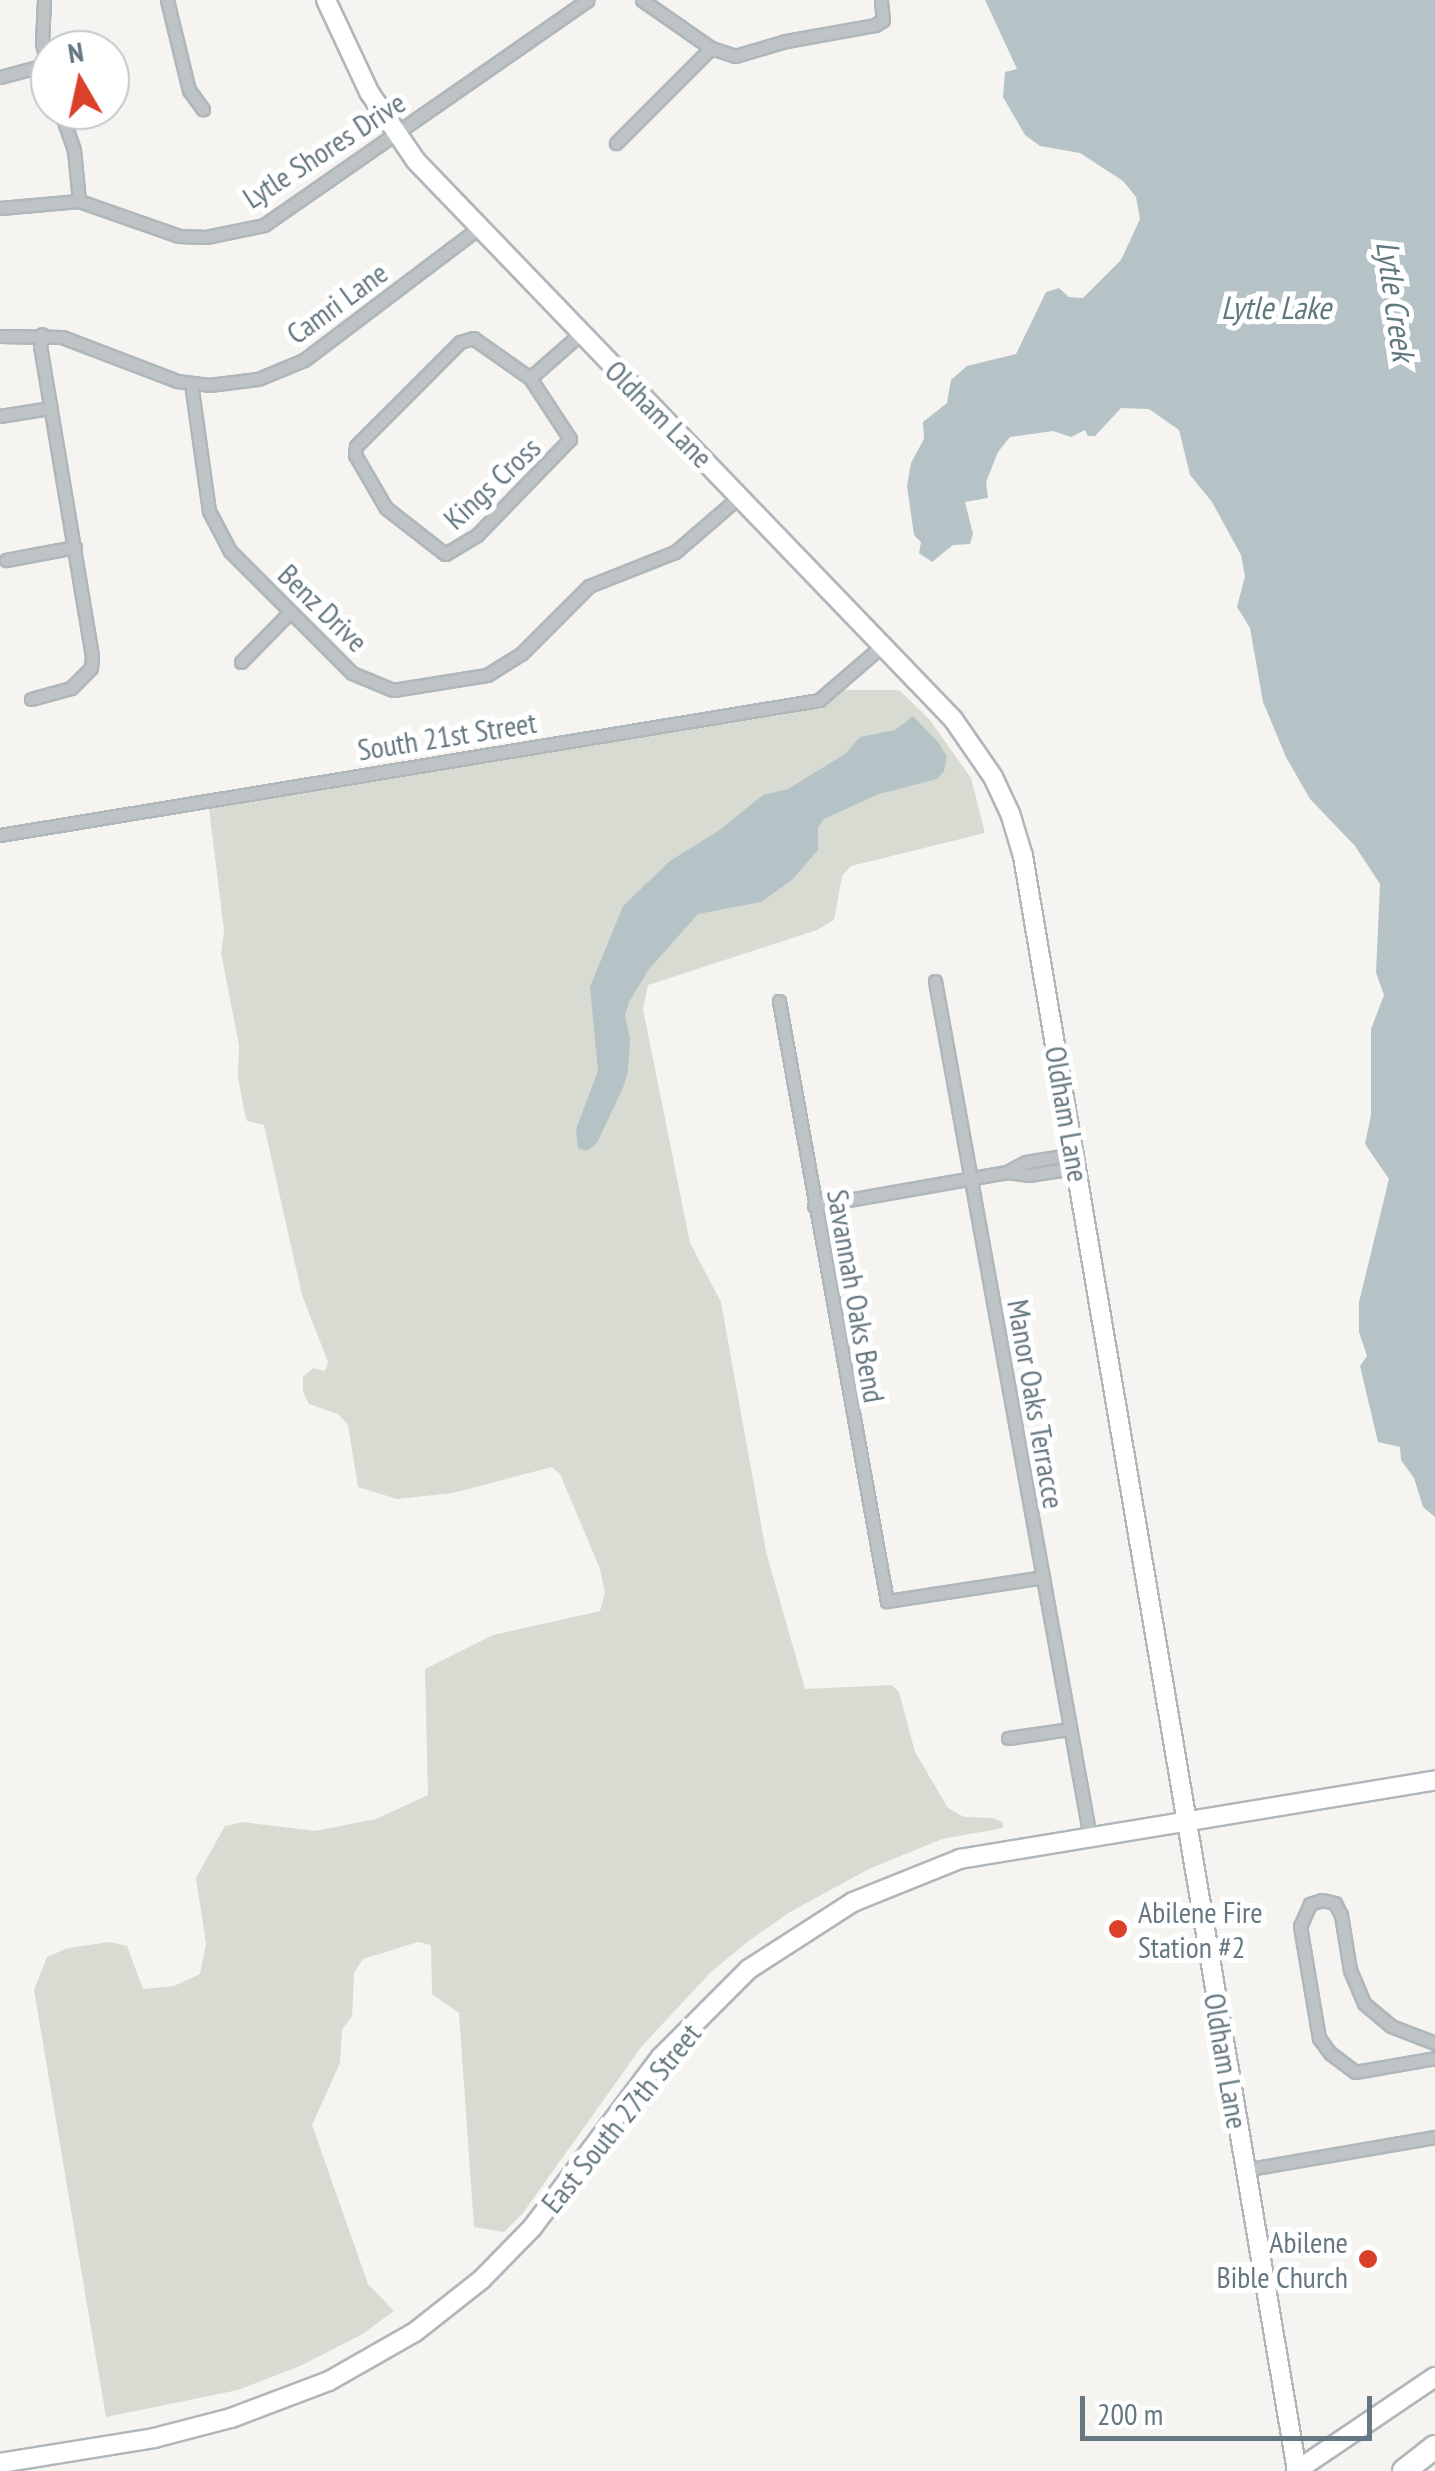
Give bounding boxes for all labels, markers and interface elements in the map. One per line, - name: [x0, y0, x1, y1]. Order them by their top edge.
- north arrow: [30, 30, 130, 130]
- text: N: [65, 32, 86, 71]
- street label: Lytle Shores Drive: [236, 84, 412, 216]
- water label: Lytle Creek: [1369, 239, 1423, 363]
- street label: Camri Lane: [280, 254, 394, 352]
- water label: Lytle Lake: [1221, 288, 1331, 326]
- street label: Oldham Lane: [598, 353, 720, 475]
- street label: Kings Cross: [436, 429, 548, 537]
- street label: Benz Drive: [270, 556, 376, 660]
- street label: South 21st Street: [355, 704, 539, 768]
- street label: Oldham Lane: [1037, 1043, 1097, 1185]
- street label: Savannah Oaks Bend: [820, 1187, 892, 1405]
- street label: Manor Oaks Terracce: [1000, 1296, 1072, 1512]
- place label: Abilene Fire Station #2: [1138, 1894, 1263, 1964]
- marker: Abilene Fire Station #2: [1107, 1918, 1129, 1940]
- street label: Oldham Lane: [1196, 1990, 1256, 2132]
- street label: East South 27th Street: [534, 2016, 708, 2220]
- place label: Abilene Bible Church: [1217, 2224, 1348, 2294]
- marker: Abilene Bible Church: [1357, 2248, 1379, 2270]
- scale bar: [1085, 2376, 1378, 2438]
- text: 200 m: [1097, 2394, 1163, 2433]

